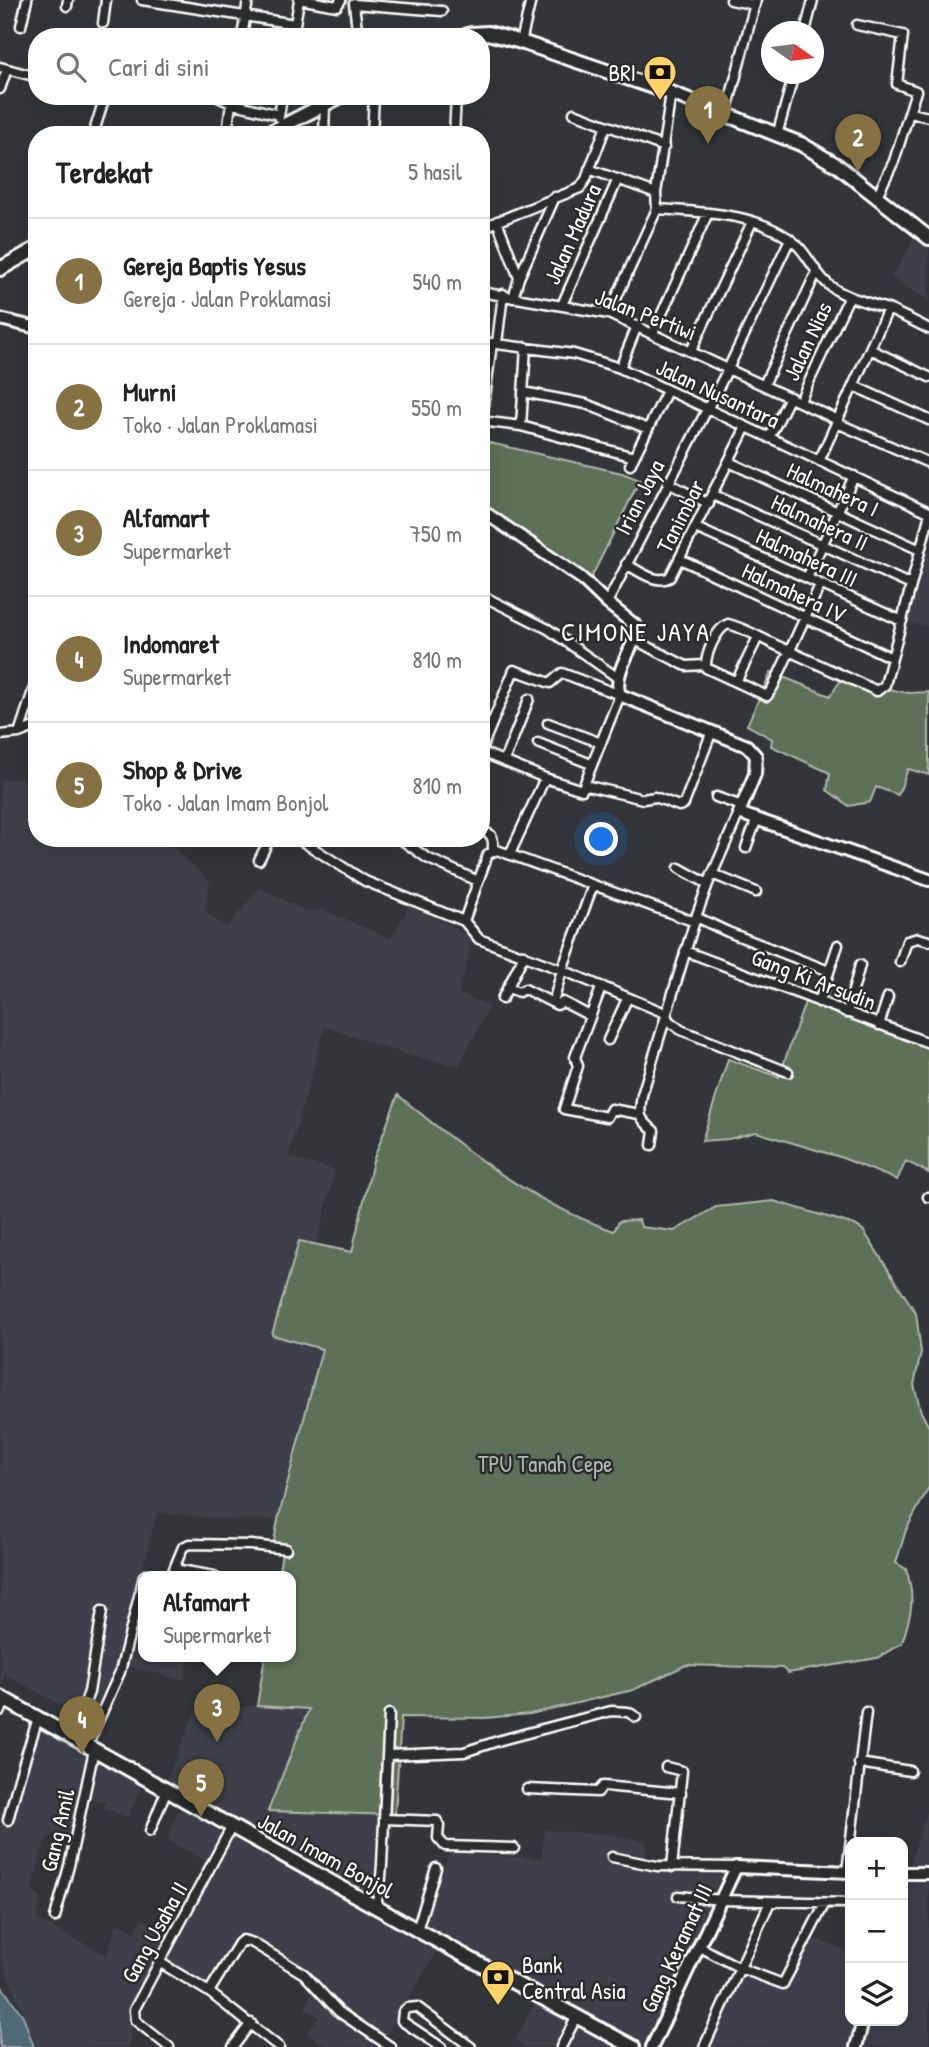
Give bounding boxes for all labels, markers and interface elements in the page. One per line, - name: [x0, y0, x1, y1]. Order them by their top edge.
- north arrow: [761, 21, 824, 84]
- search box: [28, 28, 490, 105]
- icon: search: [52, 48, 90, 86]
- text: Cari di sini: [108, 49, 210, 84]
- bank icon: BRI: [641, 53, 679, 102]
- place label: BRI: [608, 57, 636, 88]
- pin: 1: [685, 86, 731, 144]
- pin: 2: [835, 114, 881, 172]
- text: Terdekat: [56, 152, 152, 192]
- text: 5 hasil: [408, 156, 462, 187]
- street label: Jalan Madura: [536, 179, 608, 289]
- text: Gereja Baptis Yesus: [123, 248, 306, 283]
- text: 1: [75, 266, 83, 297]
- text: 540 m: [412, 266, 462, 297]
- street label: Jalan Pertiwi: [591, 280, 701, 348]
- text: Gereja · Jalan Proklamasi: [123, 283, 332, 314]
- street label: Jalan Nias: [775, 296, 839, 385]
- street label: Jalan Nusantara: [651, 351, 785, 435]
- text: Murni: [123, 374, 176, 409]
- text: 2: [74, 392, 84, 423]
- text: 550 m: [411, 392, 462, 423]
- text: Toko · Jalan Proklamasi: [123, 409, 318, 440]
- street label: Irian Jaya: [607, 454, 671, 540]
- street label: Halmahera I: [782, 454, 884, 524]
- street label: Tanimbar: [648, 474, 712, 558]
- street label: Halmahera II: [767, 486, 873, 558]
- text: Alfamart: [123, 500, 209, 535]
- text: 3: [74, 518, 84, 549]
- text: 750 m: [410, 518, 462, 549]
- street label: Halmahera III: [751, 520, 863, 594]
- text: Supermarket: [123, 535, 231, 566]
- street label: Halmahera IV: [737, 555, 851, 630]
- district label: CIMONE JAYA: [561, 614, 711, 649]
- text: Indomaret: [123, 626, 219, 661]
- text: 4: [75, 644, 83, 675]
- text: 810 m: [412, 644, 462, 675]
- text: Supermarket: [123, 661, 231, 692]
- text: Shop & Drive: [123, 752, 242, 787]
- text: 5: [74, 770, 84, 801]
- text: 810 m: [412, 770, 462, 801]
- text: Toko · Jalan Imam Bonjol: [123, 787, 328, 818]
- your location: [584, 822, 618, 856]
- street label: Gang Ki Arsudin: [747, 941, 881, 1017]
- park label: TPU Tanah Cepe: [478, 1448, 612, 1479]
- popup: [138, 1571, 296, 1662]
- text: Alfamart: [163, 1584, 249, 1619]
- text: Supermarket: [163, 1619, 271, 1650]
- pin: 3: [194, 1684, 240, 1742]
- pin: 4: [59, 1696, 105, 1754]
- pin: 5: [178, 1759, 224, 1817]
- street label: Gang Amil: [32, 1785, 82, 1874]
- street label: Jalan Imam Bonjol: [252, 1805, 401, 1906]
- map controls: [845, 1837, 908, 2026]
- button: +: [845, 1837, 908, 1900]
- street label: Gang Usaha II: [113, 1876, 195, 1988]
- street label: Gang Keramat III: [633, 1878, 719, 2018]
- button: −: [845, 1900, 908, 1963]
- place label: Bank Central Asia: [522, 1949, 626, 2006]
- bank icon: Bank Central Asia: [479, 1958, 517, 2007]
- button: layers: [845, 1963, 908, 2026]

